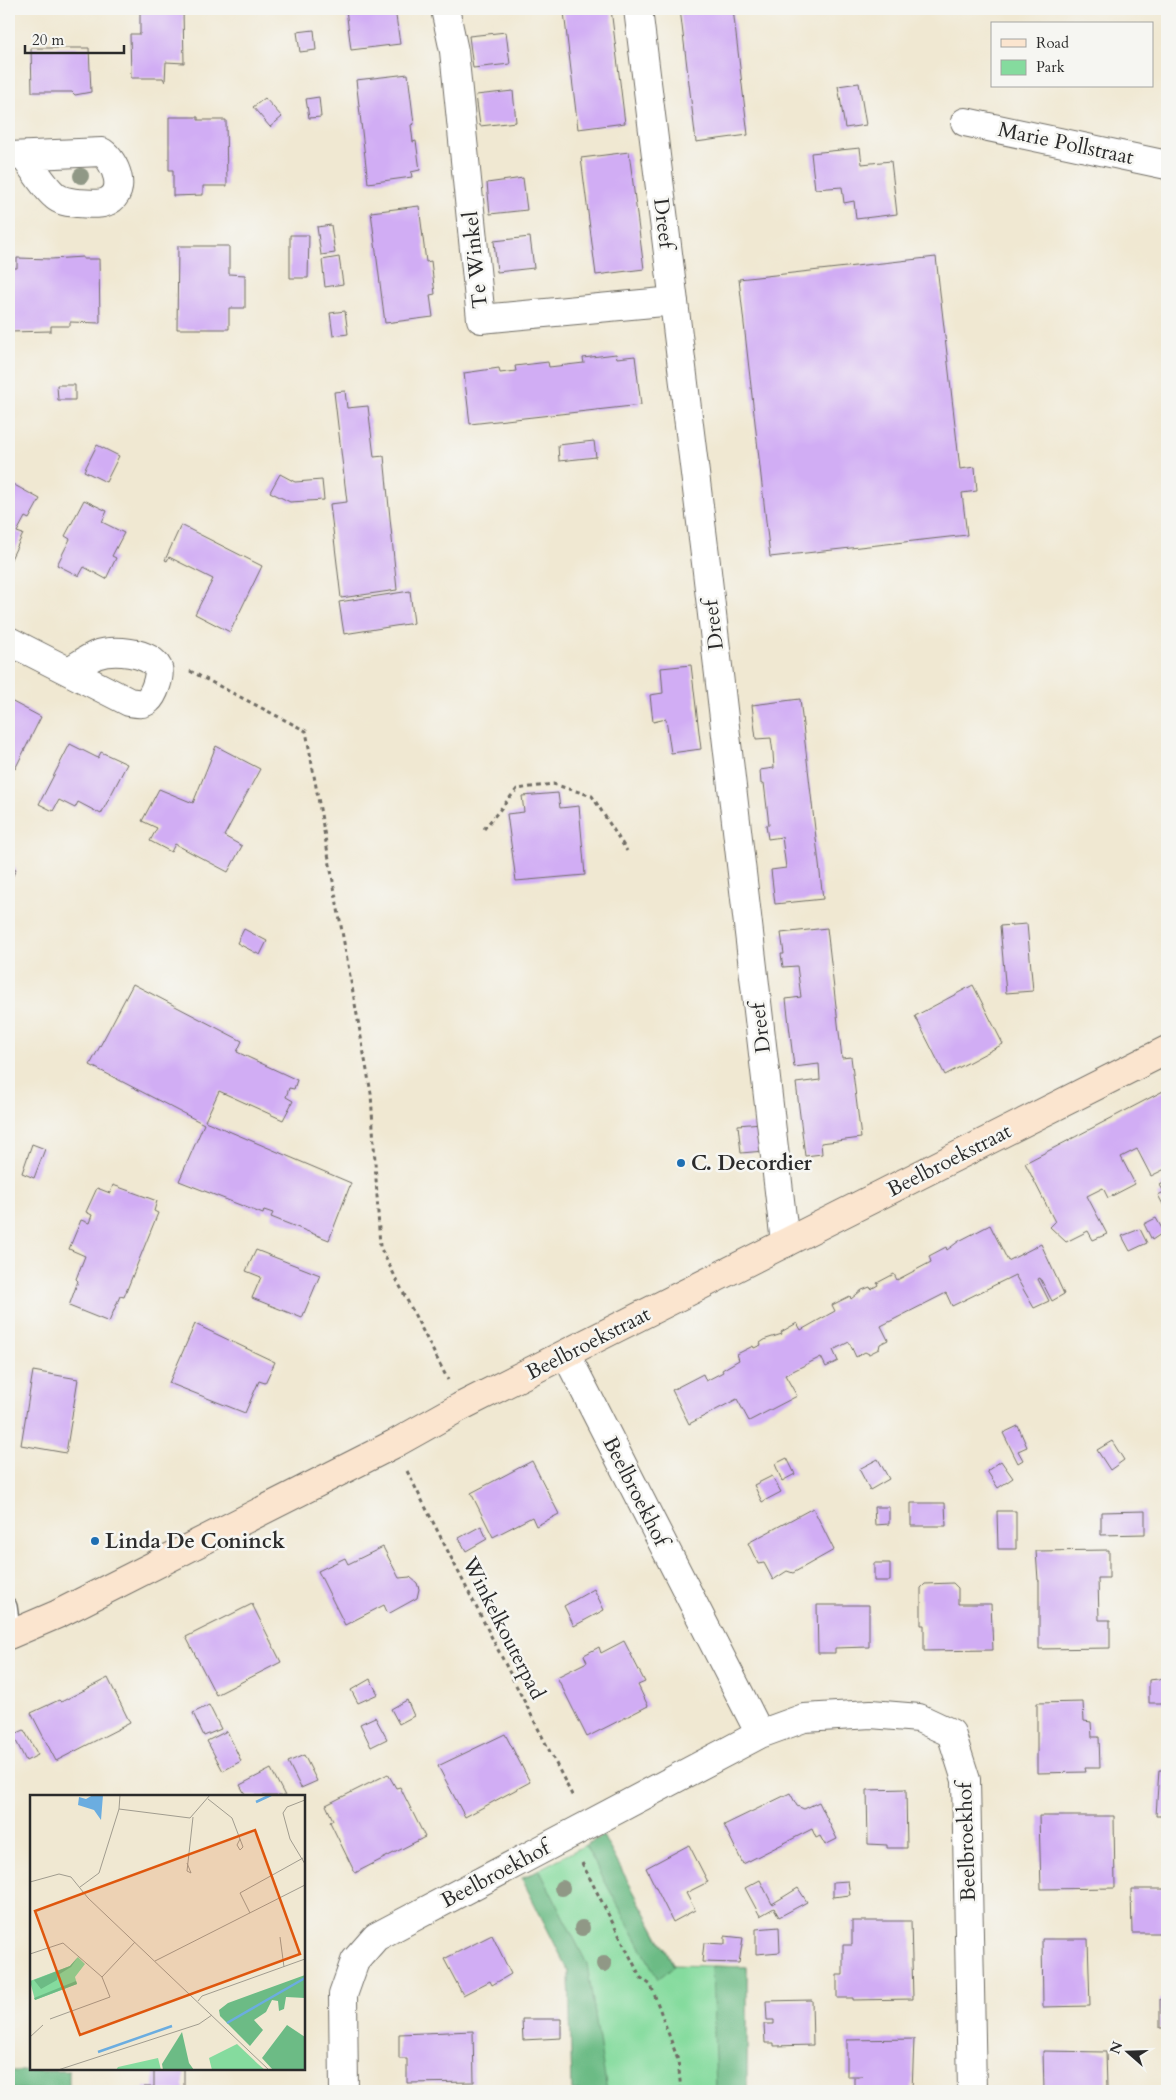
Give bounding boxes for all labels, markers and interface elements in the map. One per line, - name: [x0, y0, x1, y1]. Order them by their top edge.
- scale bar: [25, 22, 124, 54]
- legend: [991, 22, 1154, 88]
- text: 20 m: [32, 30, 64, 50]
- text: Road: [1036, 33, 1069, 53]
- text: Park: [1036, 57, 1065, 77]
- street label: Marie Pollstraat: [995, 115, 1137, 172]
- street label: Dreef: [646, 196, 681, 253]
- street label: Te Winkel: [456, 210, 495, 310]
- street label: Dreef: [696, 595, 731, 652]
- street label: Dreef: [743, 998, 778, 1055]
- street label: Beelbroekstraat: [882, 1117, 1017, 1204]
- place label: C. Decordier: [691, 1149, 813, 1178]
- marker: C. Decordier: [675, 1157, 687, 1169]
- street label: Beelbroekstraat: [521, 1300, 656, 1387]
- street label: Beelbroekhof: [596, 1432, 677, 1554]
- place label: Linda De Coninck: [105, 1527, 285, 1556]
- marker: Linda De Coninck: [89, 1535, 101, 1547]
- street label: Winkelkouterpad: [455, 1551, 552, 1705]
- street label: Beelbroekhof: [950, 1778, 983, 1902]
- inset map: [30, 1795, 305, 2070]
- street label: Beelbroekhof: [436, 1832, 558, 1915]
- north arrow: [1104, 2028, 1154, 2078]
- text: N: [1105, 2039, 1127, 2057]

